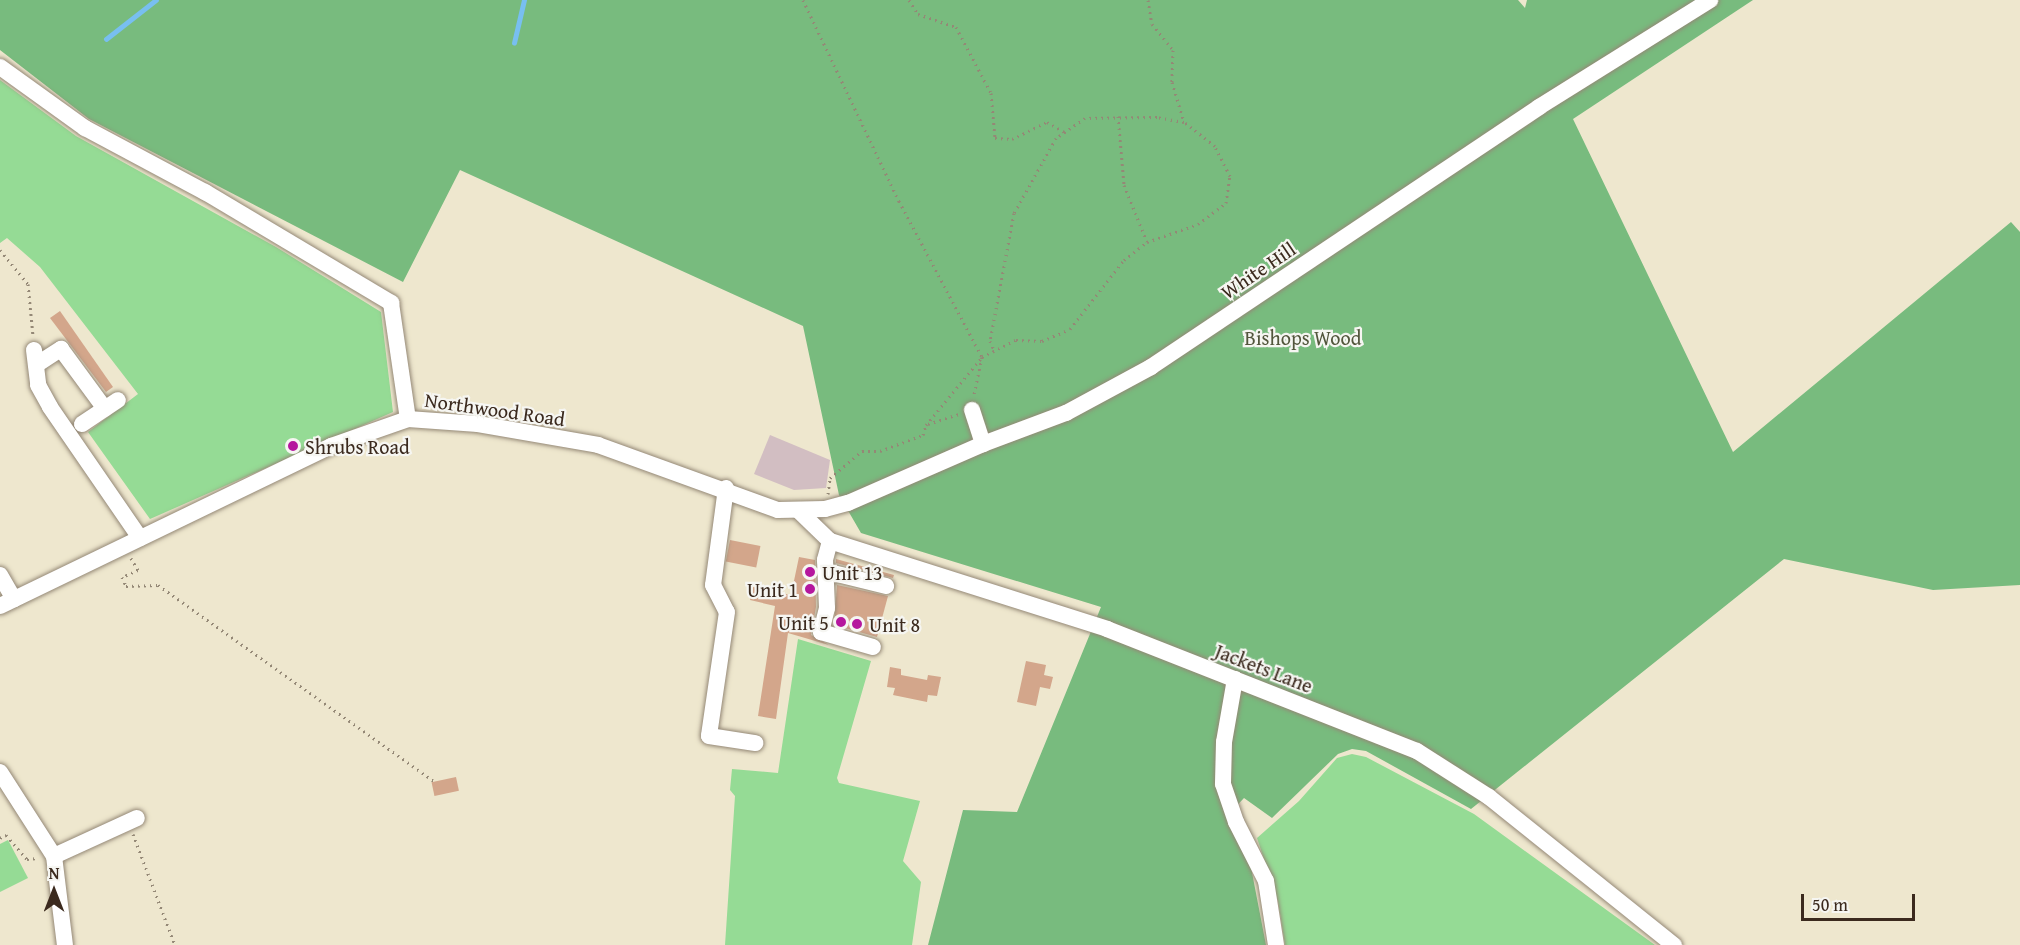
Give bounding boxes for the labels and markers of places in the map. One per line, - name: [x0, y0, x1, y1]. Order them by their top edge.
- place label: Shrubs Road: [305, 434, 410, 458]
- marker: Shrubs Road: [286, 439, 300, 453]
- place label: Unit 13: [822, 560, 883, 584]
- marker: Unit 13: [803, 565, 817, 579]
- place label: Unit 1: [747, 577, 798, 601]
- marker: Unit 1: [803, 582, 817, 596]
- place label: Unit 5: [778, 610, 829, 634]
- place label: Unit 8: [869, 612, 920, 636]
- marker: Unit 5: [834, 615, 848, 629]
- marker: Unit 8: [850, 617, 864, 631]

